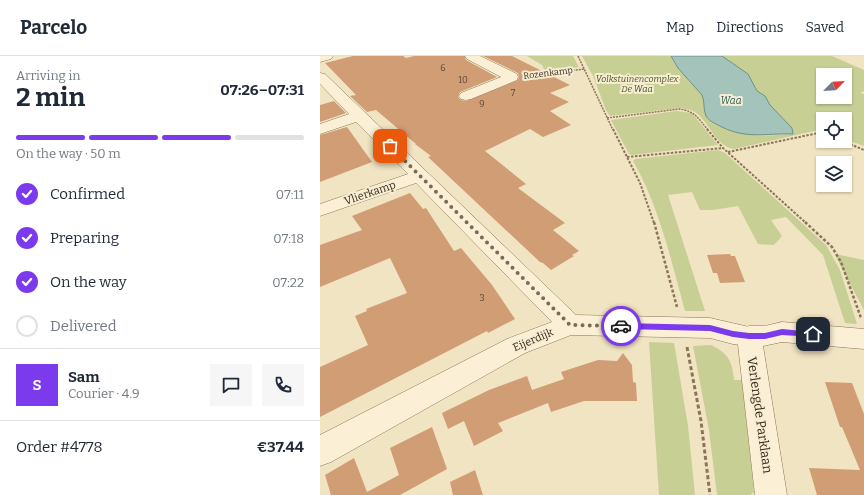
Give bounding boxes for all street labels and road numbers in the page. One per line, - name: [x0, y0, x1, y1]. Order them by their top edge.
- street label: Rozenkamp: [523, 65, 573, 81]
- street label: Vlierkamp: [343, 178, 398, 208]
- street label: Eijerdijk: [511, 325, 556, 354]
- street label: Verlengde Parklaan: [744, 356, 776, 475]

